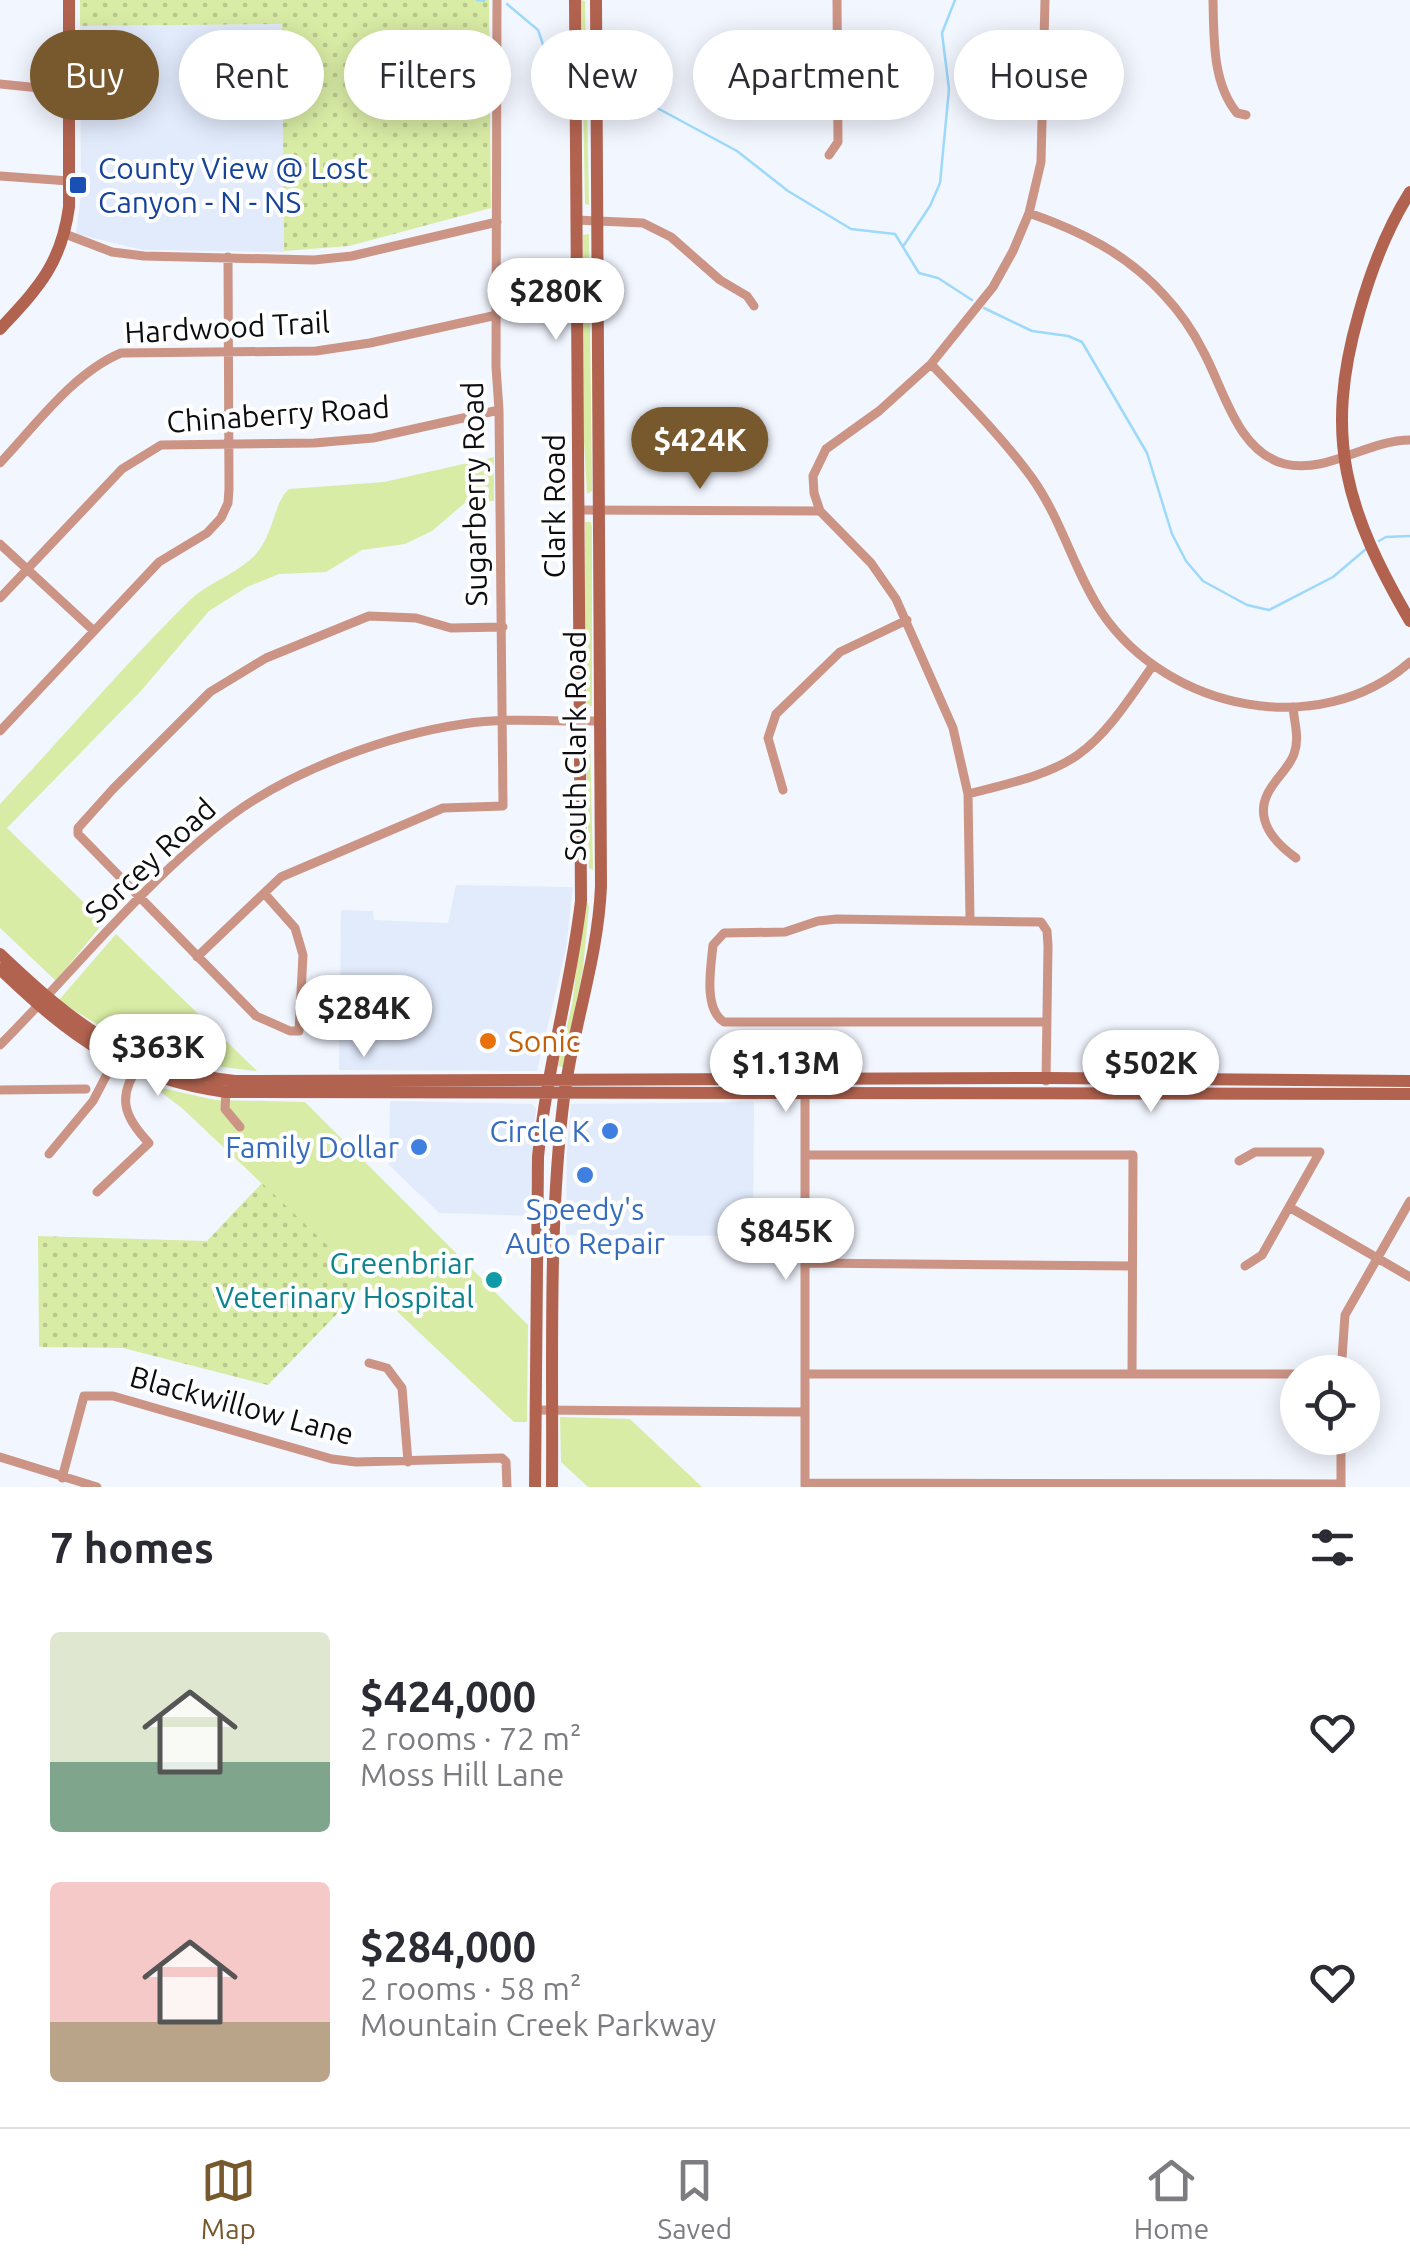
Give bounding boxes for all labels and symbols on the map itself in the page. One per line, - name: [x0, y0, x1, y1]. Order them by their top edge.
- place label: County View @ Lost Canyon - N - NS: [98, 151, 368, 219]
- marker: County View @ Lost Canyon - N - NS: [67, 174, 89, 196]
- pin: $280K: [486, 258, 626, 343]
- street label: Hardwood Trail: [123, 305, 331, 349]
- street label: Sugarberry Road: [455, 381, 493, 607]
- street label: Chinaberry Road: [165, 389, 391, 439]
- pin: $424K: [630, 407, 770, 492]
- street label: Clark Road: [537, 434, 571, 578]
- street label: South Clark Road: [558, 631, 592, 861]
- street label: Sorcey Road: [78, 791, 222, 929]
- pin: $284K: [294, 975, 434, 1060]
- pin: $363K: [88, 1014, 228, 1099]
- place label: Sonic: [508, 1024, 580, 1058]
- marker: Sonic: [477, 1030, 499, 1052]
- pin: $1.13M: [705, 1030, 867, 1115]
- pin: $502K: [1081, 1030, 1221, 1115]
- place label: Circle K: [489, 1114, 590, 1148]
- marker: Circle K: [599, 1120, 621, 1142]
- place label: Family Dollar: [225, 1130, 400, 1164]
- marker: Family Dollar: [408, 1136, 430, 1158]
- marker: Speedy's Auto Repair: [574, 1164, 596, 1186]
- place label: Speedy's Auto Repair: [505, 1192, 665, 1260]
- pin: $845K: [716, 1198, 856, 1283]
- place label: Greenbriar Veterinary Hospital: [215, 1246, 475, 1314]
- marker: Greenbriar Veterinary Hospital: [483, 1269, 505, 1291]
- street label: Blackwillow Lane: [127, 1359, 357, 1451]

